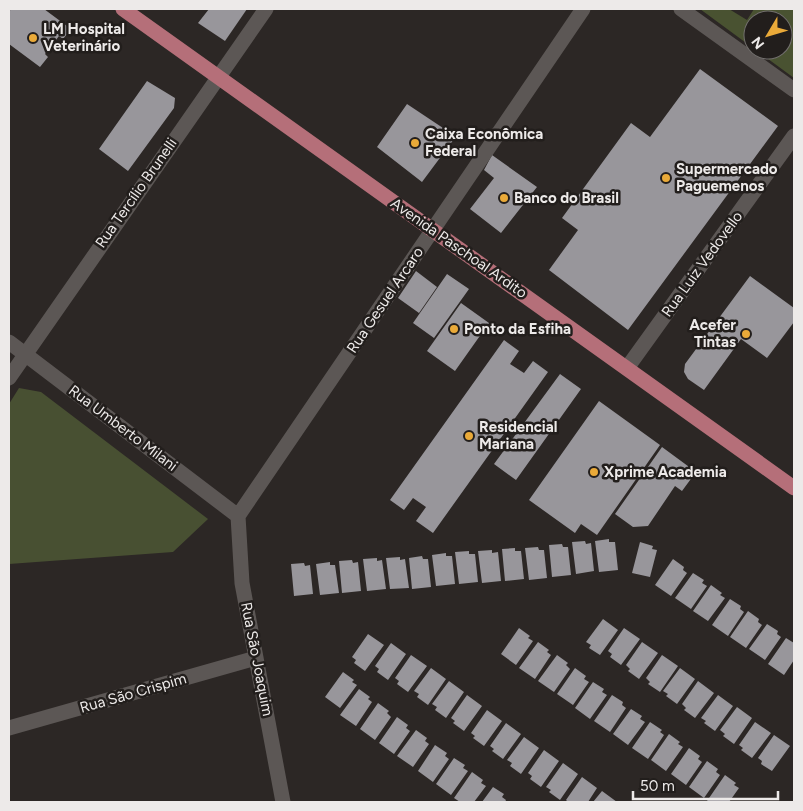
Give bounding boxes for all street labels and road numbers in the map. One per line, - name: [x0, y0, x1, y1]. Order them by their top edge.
- street label: Rua Tercílio Brunelli: [91, 135, 181, 251]
- street label: Avenida Paschoal Ardito: [387, 194, 531, 302]
- street label: Rua Luiz Vedovello: [658, 207, 747, 320]
- street label: Rua Gesuel Arcaro: [343, 243, 427, 356]
- street label: Rua Umberto Milani: [65, 381, 181, 475]
- street label: Rua São Joaquim: [237, 600, 277, 718]
- street label: Rua São Crispim: [78, 669, 188, 717]

